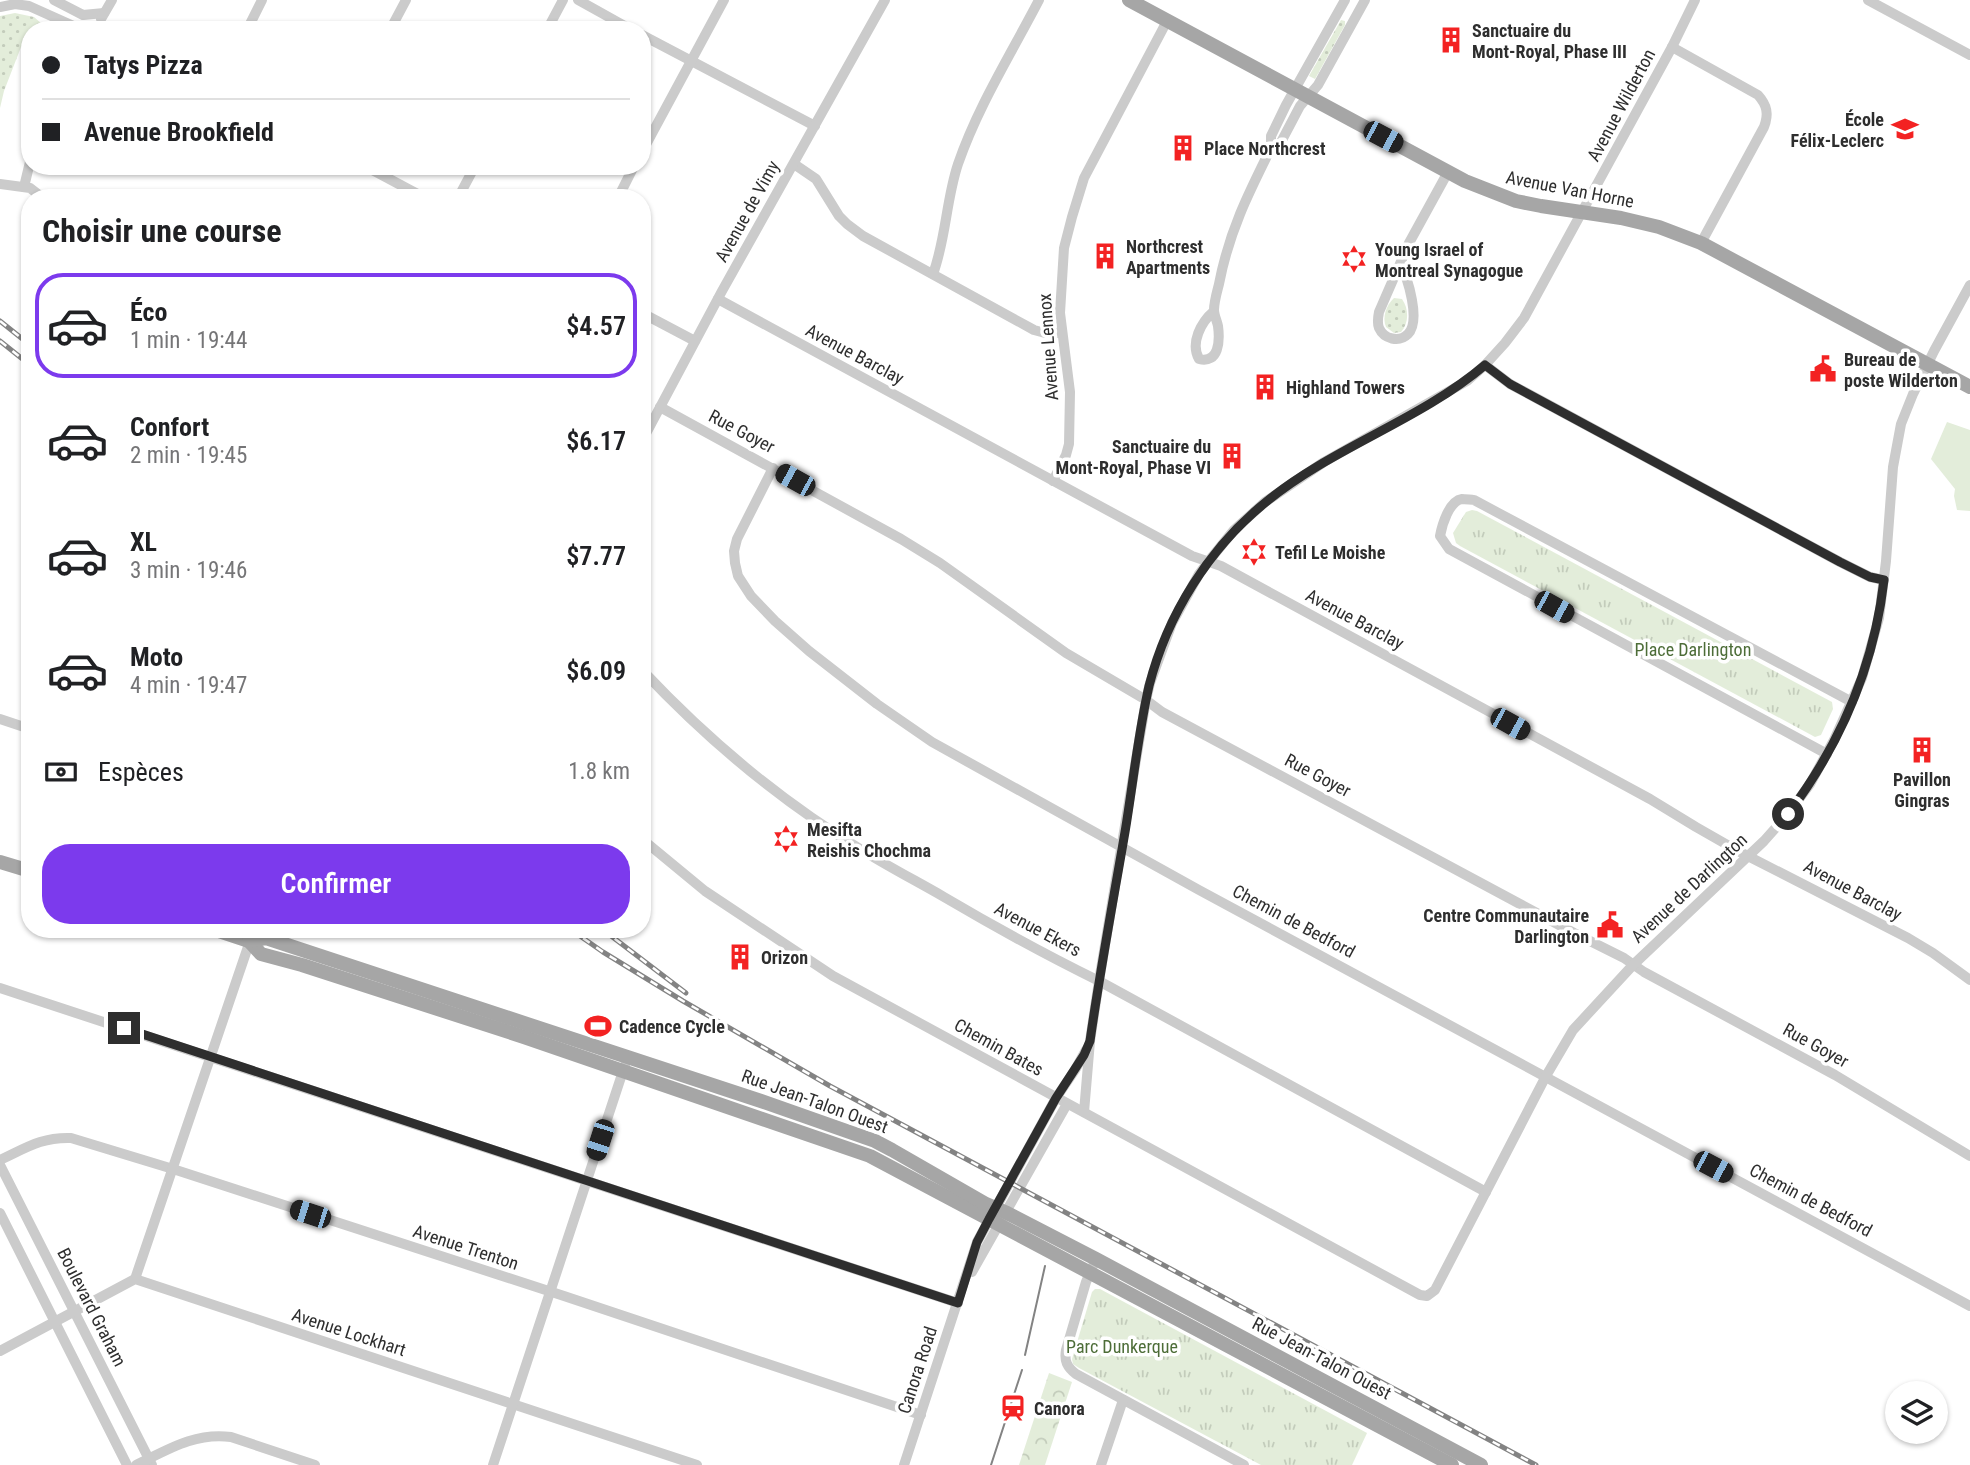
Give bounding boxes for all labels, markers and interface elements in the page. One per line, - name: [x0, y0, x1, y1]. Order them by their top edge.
- place label: Sanctuaire du Mont-Royal, Phase III: [1472, 20, 1627, 62]
- building icon: Sanctuaire du Mont-Royal, Phase III: [1436, 25, 1466, 55]
- street label: Avenue Wilderton: [1583, 45, 1659, 165]
- text: Tatys Pizza: [84, 50, 203, 80]
- place label: École Félix-Leclerc: [1791, 109, 1884, 151]
- school or university icon: École Félix-Leclerc: [1890, 114, 1920, 144]
- text: Avenue Brookfield: [84, 117, 274, 147]
- car: [1360, 118, 1407, 156]
- building icon: Place Northcrest: [1168, 133, 1198, 163]
- place label: Place Northcrest: [1204, 138, 1326, 159]
- street label: Avenue de Vimy: [710, 156, 784, 265]
- street label: Avenue Van Horne: [1504, 166, 1636, 212]
- text: Choisir une course: [42, 212, 282, 250]
- place label: Northcrest Apartments: [1126, 236, 1210, 278]
- place label: Young Israel of Montreal Synagogue: [1375, 239, 1524, 281]
- building icon: Northcrest Apartments: [1090, 241, 1120, 271]
- synagogue icon: Young Israel of Montreal Synagogue: [1339, 244, 1369, 274]
- street label: Avenue Lennox: [1034, 293, 1062, 401]
- icon: car: [46, 294, 109, 357]
- text: Éco: [130, 297, 167, 327]
- text: $4.57: [566, 311, 626, 341]
- street label: Avenue Barclay: [802, 319, 908, 389]
- text: 1 min · 19:44: [130, 327, 247, 354]
- place label: Bureau de poste Wilderton: [1844, 349, 1958, 391]
- public building icon: Bureau de poste Wilderton: [1808, 354, 1838, 384]
- building icon: Highland Towers: [1250, 372, 1280, 402]
- place label: Highland Towers: [1286, 377, 1405, 398]
- street label: Rue Goyer: [705, 405, 779, 457]
- icon: car: [46, 409, 109, 472]
- text: Confort: [130, 412, 209, 442]
- text: $6.17: [566, 426, 626, 456]
- place label: Sanctuaire du Mont-Royal, Phase VI: [1056, 436, 1211, 478]
- building icon: Sanctuaire du Mont-Royal, Phase VI: [1217, 441, 1247, 471]
- text: 2 min · 19:45: [130, 442, 247, 469]
- car: [772, 461, 819, 499]
- icon: car: [46, 524, 109, 587]
- text: XL: [130, 527, 157, 557]
- synagogue icon: Tefil Le Moishe: [1239, 537, 1269, 567]
- text: $7.77: [566, 541, 626, 571]
- place label: Tefil Le Moishe: [1275, 542, 1386, 563]
- text: 3 min · 19:46: [130, 557, 247, 584]
- street label: Avenue Barclay: [1302, 584, 1408, 654]
- car: [1531, 588, 1578, 626]
- icon: car: [46, 639, 109, 702]
- park label: Place Darlington: [1635, 639, 1751, 660]
- text: Moto: [130, 642, 183, 672]
- text: $6.09: [566, 656, 626, 686]
- text: 4 min · 19:47: [130, 672, 247, 699]
- car: [1487, 705, 1534, 743]
- building icon: Pavillon Gingras: [1907, 735, 1937, 765]
- street label: Rue Goyer: [1281, 749, 1355, 801]
- icon: cash: [42, 753, 80, 791]
- text: Espèces: [98, 757, 184, 787]
- text: 1.8 km: [568, 758, 630, 785]
- place label: Pavillon Gingras: [1893, 769, 1951, 811]
- route start: [1772, 798, 1804, 830]
- place label: Mesifta Reishis Chochma: [807, 819, 931, 861]
- synagogue icon: Mesifta Reishis Chochma: [771, 824, 801, 854]
- street label: Avenue de Darlington: [1627, 829, 1751, 947]
- button: Confirmer: [42, 844, 630, 924]
- street label: Avenue Barclay: [1800, 855, 1906, 925]
- street label: Chemin de Bedford: [1229, 880, 1359, 962]
- street label: Avenue Ekers: [991, 897, 1085, 961]
- place label: Centre Communautaire Darlington: [1423, 905, 1589, 947]
- public building icon: Centre Communautaire Darlington: [1595, 910, 1625, 940]
- building icon: Orizon: [725, 942, 755, 972]
- place label: Orizon: [761, 947, 808, 968]
- sports icon: Cadence Cycle: [583, 1011, 613, 1041]
- route end: [108, 1012, 140, 1044]
- street label: Chemin Bates: [951, 1014, 1047, 1080]
- place label: Cadence Cycle: [619, 1016, 725, 1037]
- street label: Rue Goyer: [1780, 1018, 1853, 1072]
- street label: Rue Jean-Talon Ouest: [739, 1065, 891, 1137]
- car: [584, 1117, 617, 1163]
- car: [1690, 1148, 1737, 1186]
- street label: Chemin de Bedford: [1746, 1159, 1876, 1241]
- car: [287, 1198, 334, 1230]
- street label: Avenue Trenton: [411, 1220, 521, 1274]
- street label: Boulevard Graham: [53, 1244, 131, 1370]
- street label: Avenue Lockhart: [289, 1304, 409, 1360]
- street label: Rue Jean-Talon Ouest: [1249, 1313, 1395, 1403]
- street label: Canora Road: [893, 1324, 941, 1416]
- park label: Parc Dunkerque: [1066, 1336, 1178, 1357]
- map controls: [1885, 1381, 1948, 1444]
- button: layers: [1885, 1381, 1948, 1444]
- station icon: Canora: [998, 1393, 1028, 1423]
- place label: Canora: [1034, 1398, 1085, 1419]

